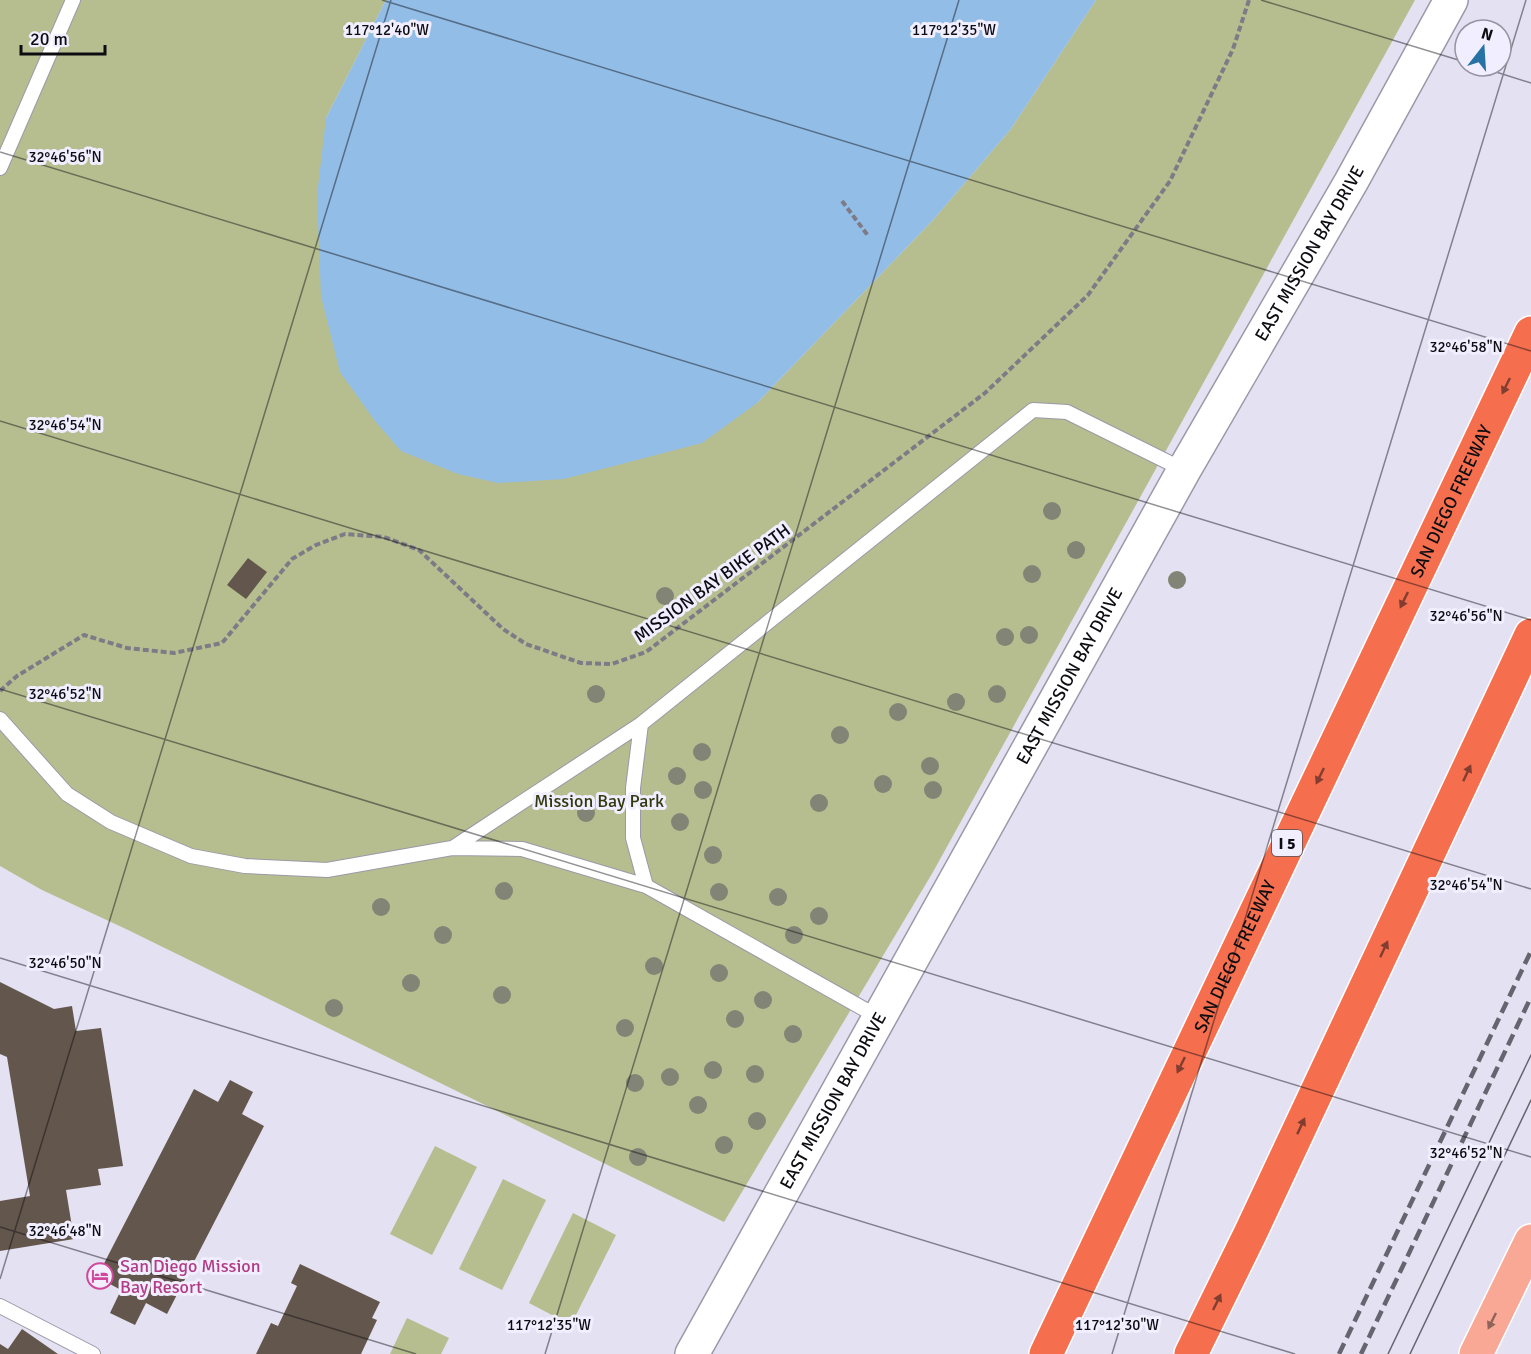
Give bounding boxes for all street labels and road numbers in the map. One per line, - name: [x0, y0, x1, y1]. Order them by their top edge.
- street label: EAST MISSION BAY DRIVE: [1250, 162, 1369, 345]
- street label: SAN DIEGO FREEWAY: [1405, 422, 1497, 581]
- street label: MISSION BAY BIKE PATH: [629, 519, 795, 647]
- street label: EAST MISSION BAY DRIVE: [1011, 584, 1127, 768]
- road number: I 5: [1272, 830, 1302, 856]
- street label: SAN DIEGO FREEWAY: [1189, 877, 1280, 1036]
- street label: EAST MISSION BAY DRIVE: [775, 1008, 891, 1193]

